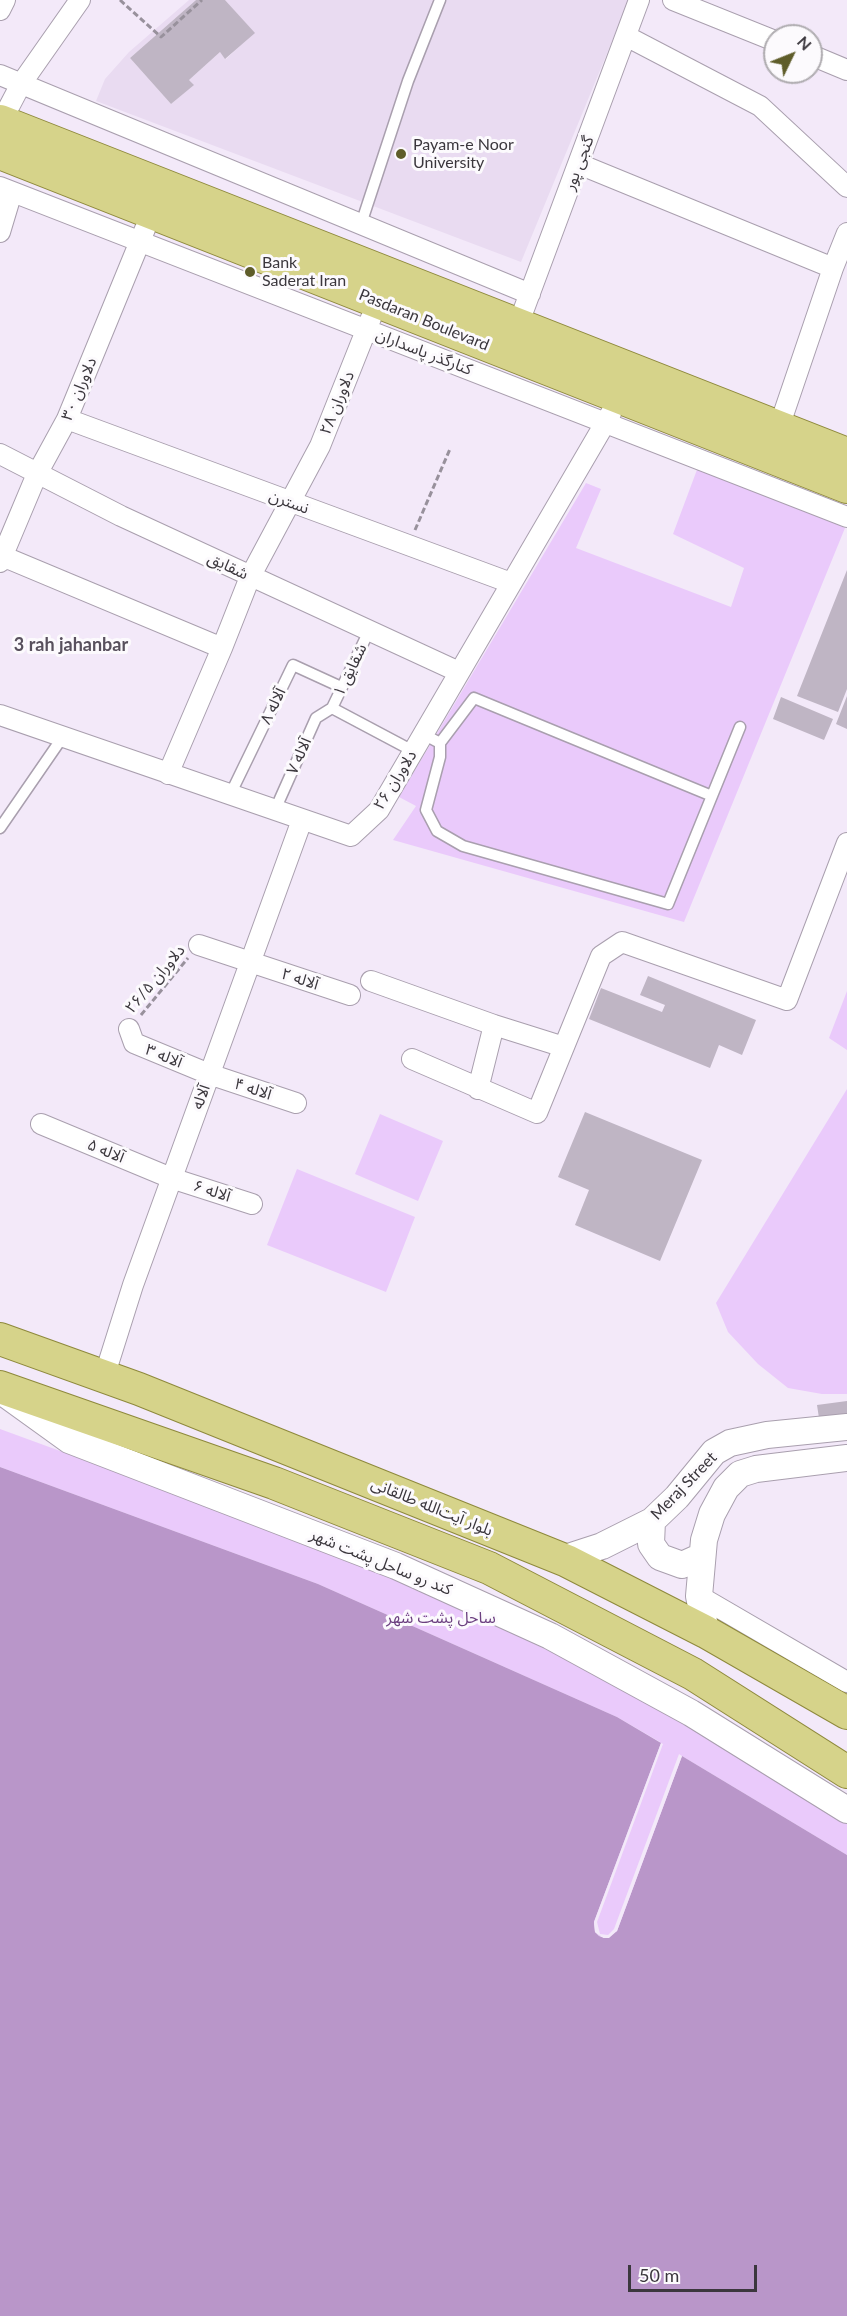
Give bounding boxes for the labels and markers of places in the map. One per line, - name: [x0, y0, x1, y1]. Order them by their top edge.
- place label: Payam-e Noor University: [413, 135, 514, 173]
- marker: Payam-e Noor University: [394, 147, 408, 161]
- place label: Bank Saderat Iran: [262, 253, 346, 291]
- marker: Bank Saderat Iran: [243, 265, 257, 279]

